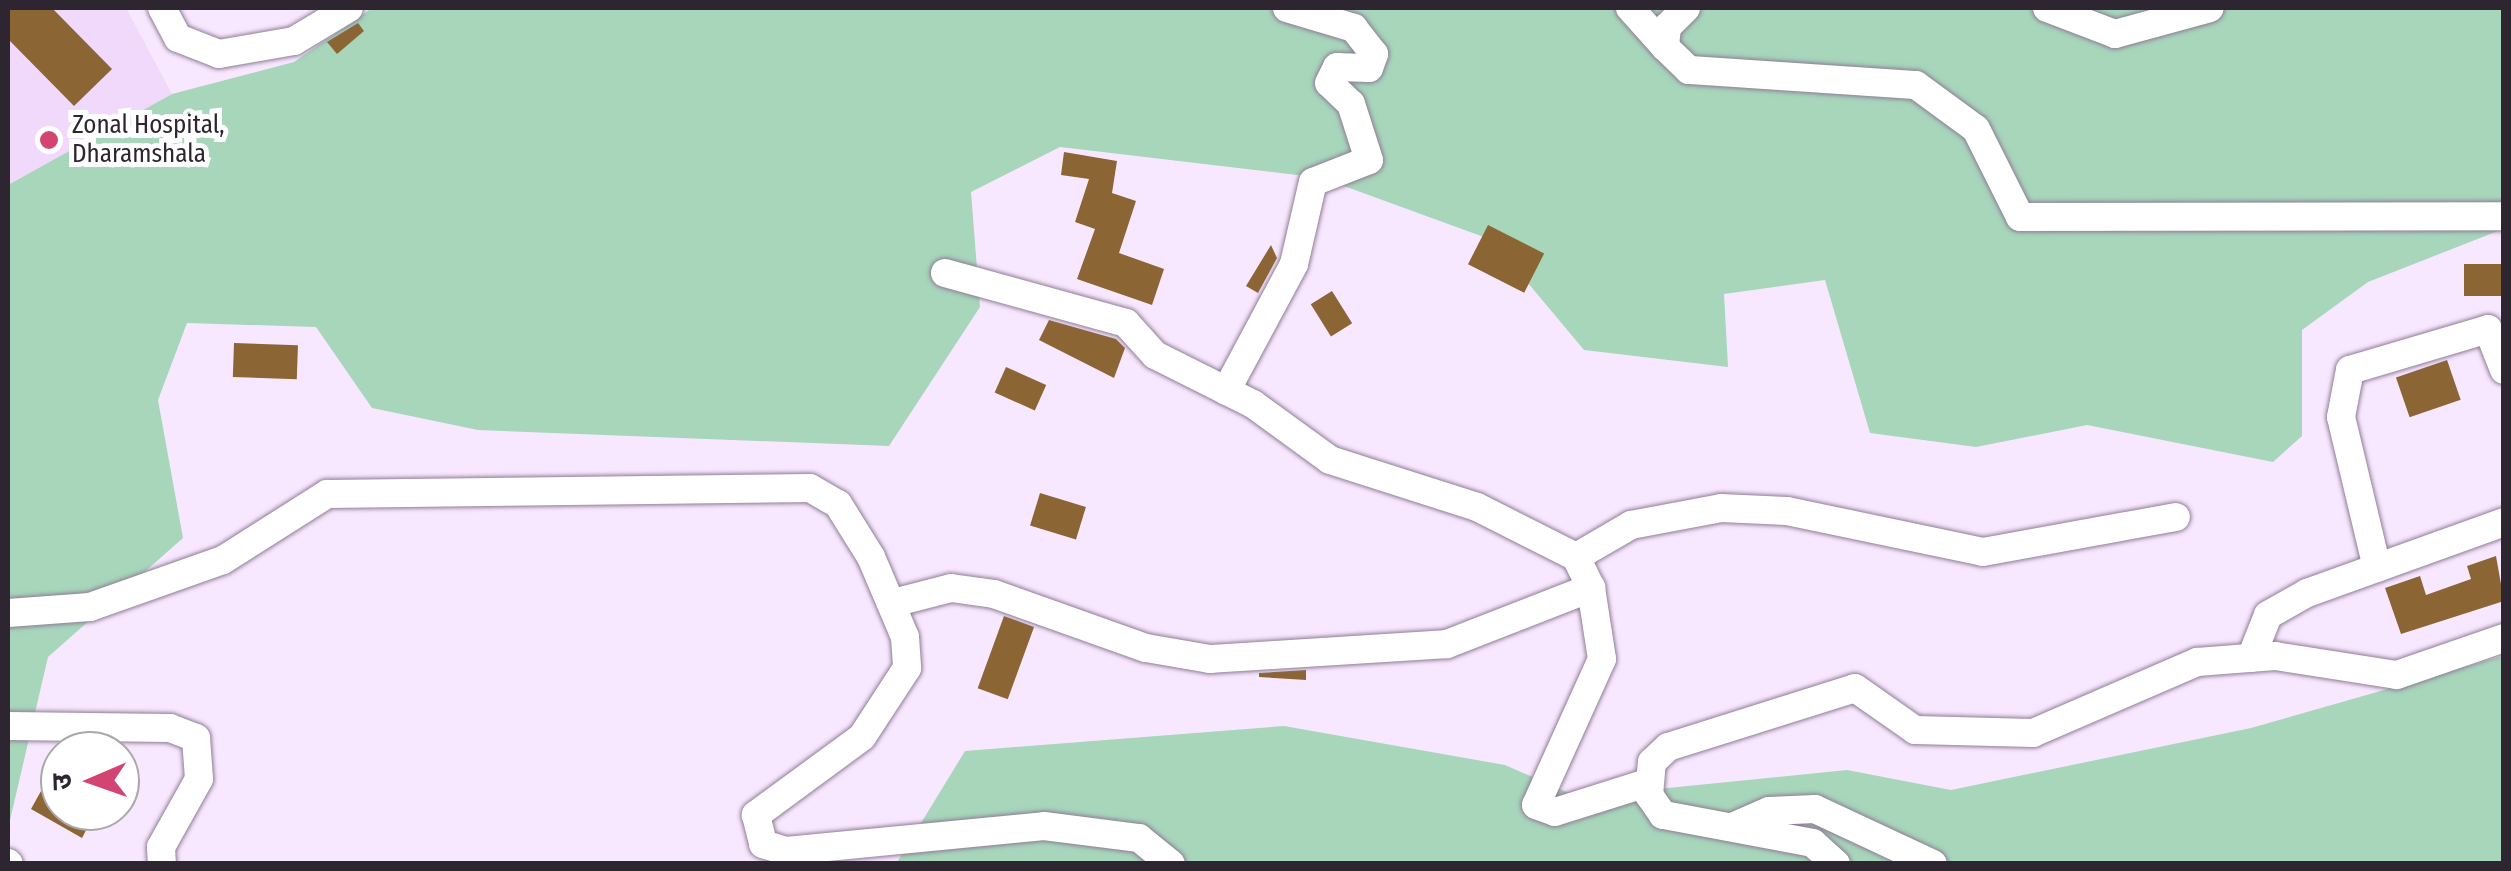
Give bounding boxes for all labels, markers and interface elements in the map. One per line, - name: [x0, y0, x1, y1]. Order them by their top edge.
- place label: Zonal Hospital, Dharamshala: [72, 111, 225, 170]
- marker: Zonal Hospital, Dharamshala: [36, 127, 62, 153]
- north arrow: [40, 731, 140, 831]
- text: उ: [45, 773, 78, 791]

